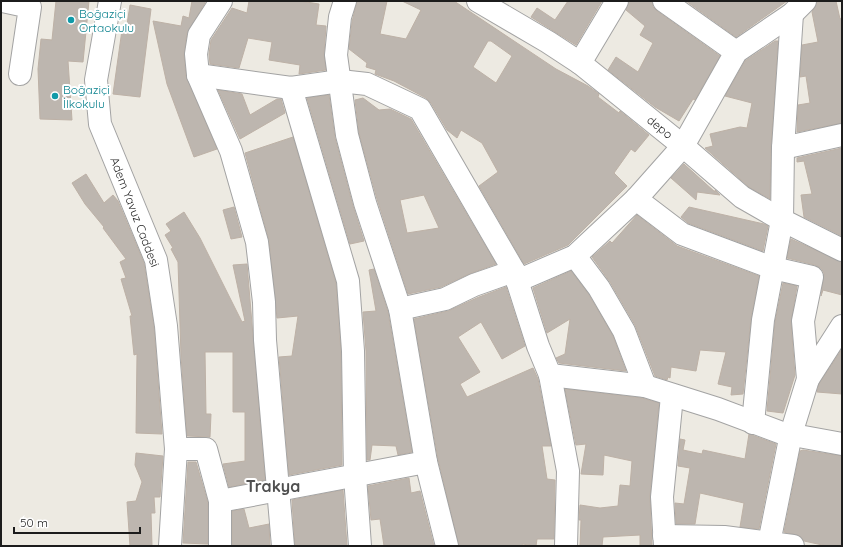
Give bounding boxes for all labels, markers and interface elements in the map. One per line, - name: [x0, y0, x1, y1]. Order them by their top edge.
- place label: Boğaziçi Ortaokulu: [79, 6, 134, 35]
- marker: Boğaziçi Ortaokulu: [66, 15, 76, 25]
- place label: Boğaziçi İlkokulu: [63, 82, 110, 111]
- marker: Boğaziçi İlkokulu: [50, 91, 60, 101]
- street label: depo: [644, 112, 676, 142]
- street label: Adem Yavuz Caddesi: [107, 155, 163, 269]
- district label: Trakya: [246, 476, 300, 496]
- scale bar: [14, 509, 140, 535]
- text: 50 m: [20, 515, 48, 530]

